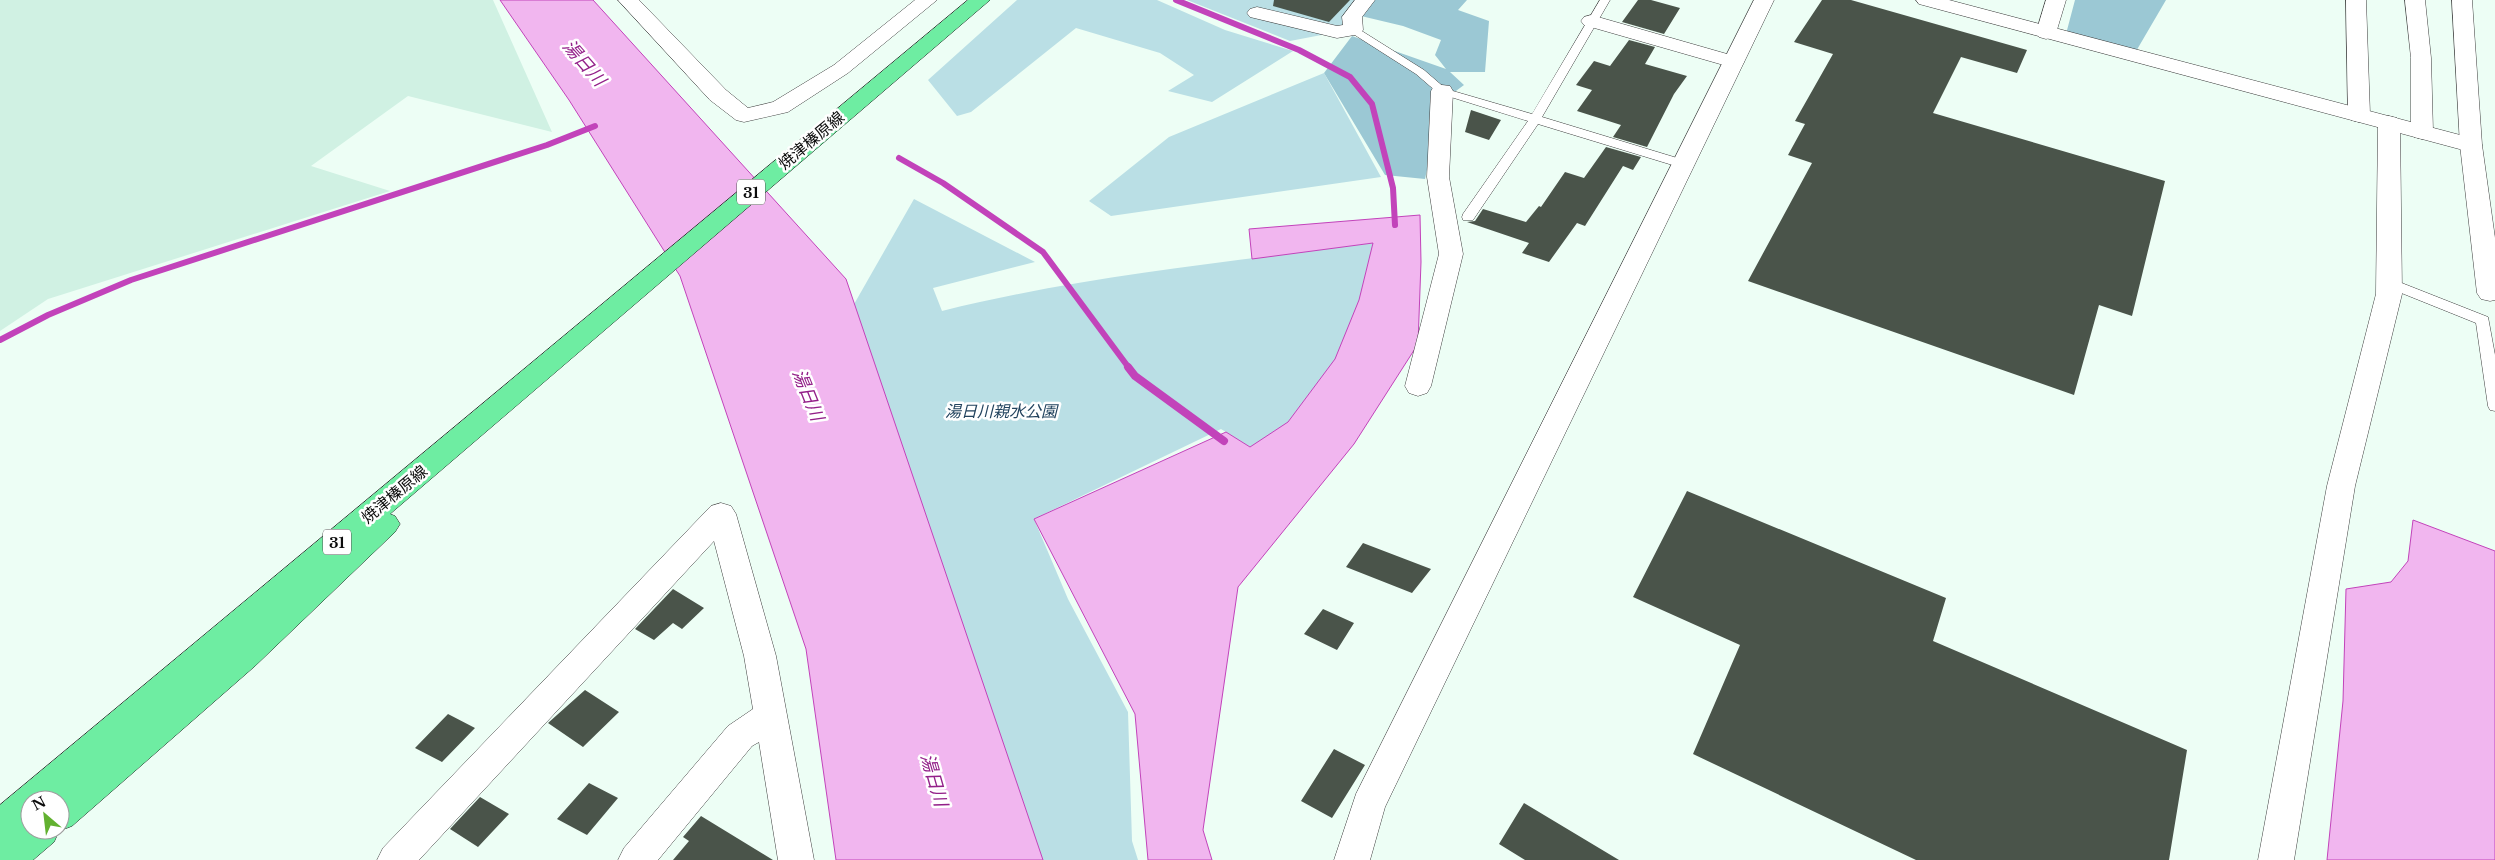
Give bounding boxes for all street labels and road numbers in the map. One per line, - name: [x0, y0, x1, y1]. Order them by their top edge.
- street label: 焼津榛原線: [774, 107, 848, 173]
- road number: 31: [737, 180, 765, 204]
- street label: 焼津榛原線: [357, 461, 431, 527]
- road number: 31: [323, 530, 351, 554]

